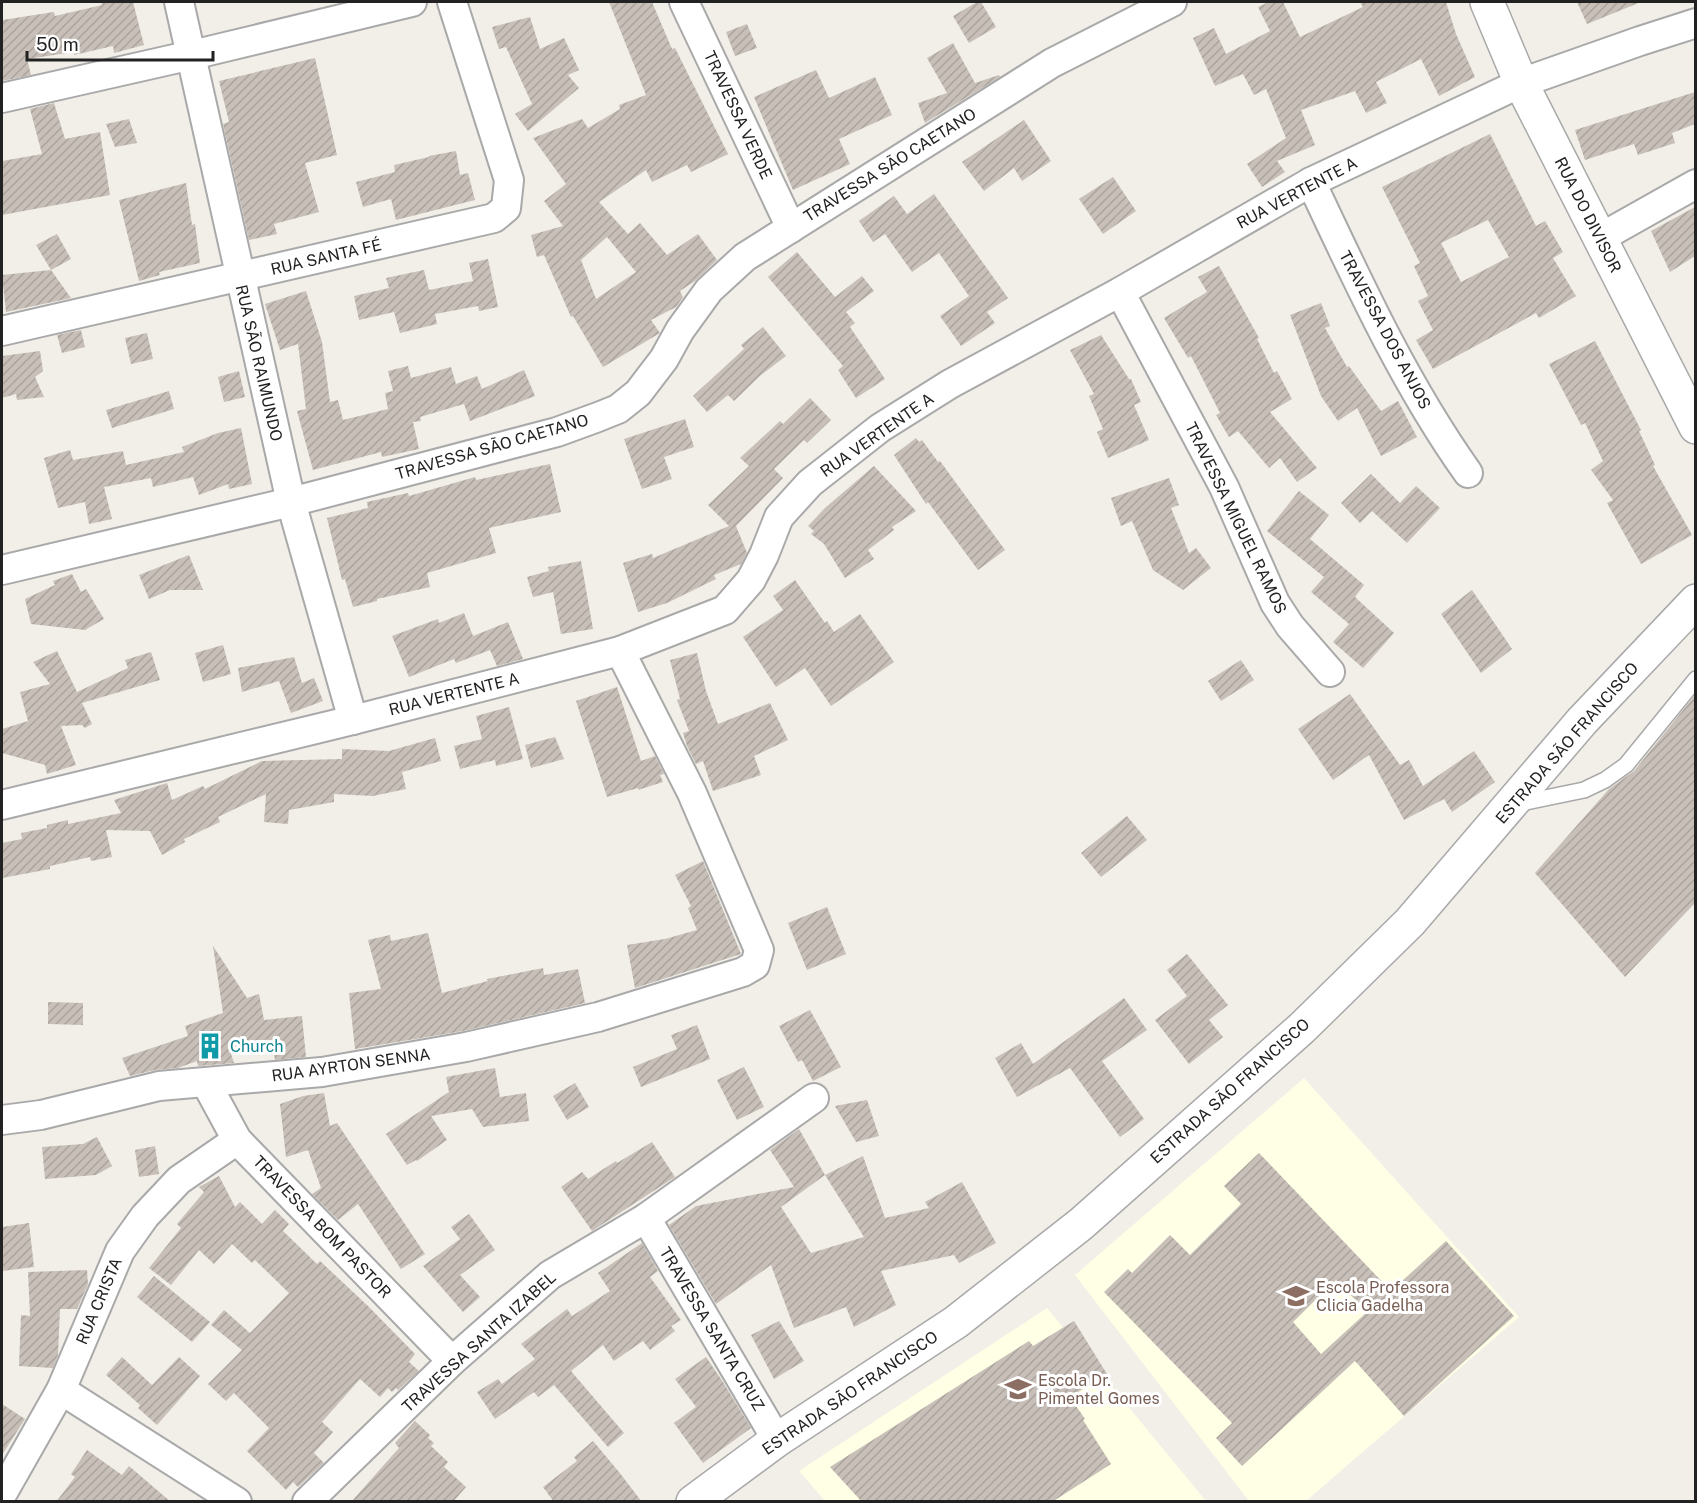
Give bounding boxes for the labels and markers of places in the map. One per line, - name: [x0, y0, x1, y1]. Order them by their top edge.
- building icon: Church: [195, 1031, 225, 1061]
- place label: Church: [230, 1037, 284, 1056]
- place label: Escola Professora Clicia Gadelha: [1316, 1278, 1449, 1315]
- school or university icon: Escola Professora Clicia Gadelha: [1281, 1281, 1311, 1311]
- place label: Escola Dr. Pimentel Gomes: [1038, 1371, 1160, 1408]
- school or university icon: Escola Dr. Pimentel Gomes: [1003, 1374, 1033, 1404]

